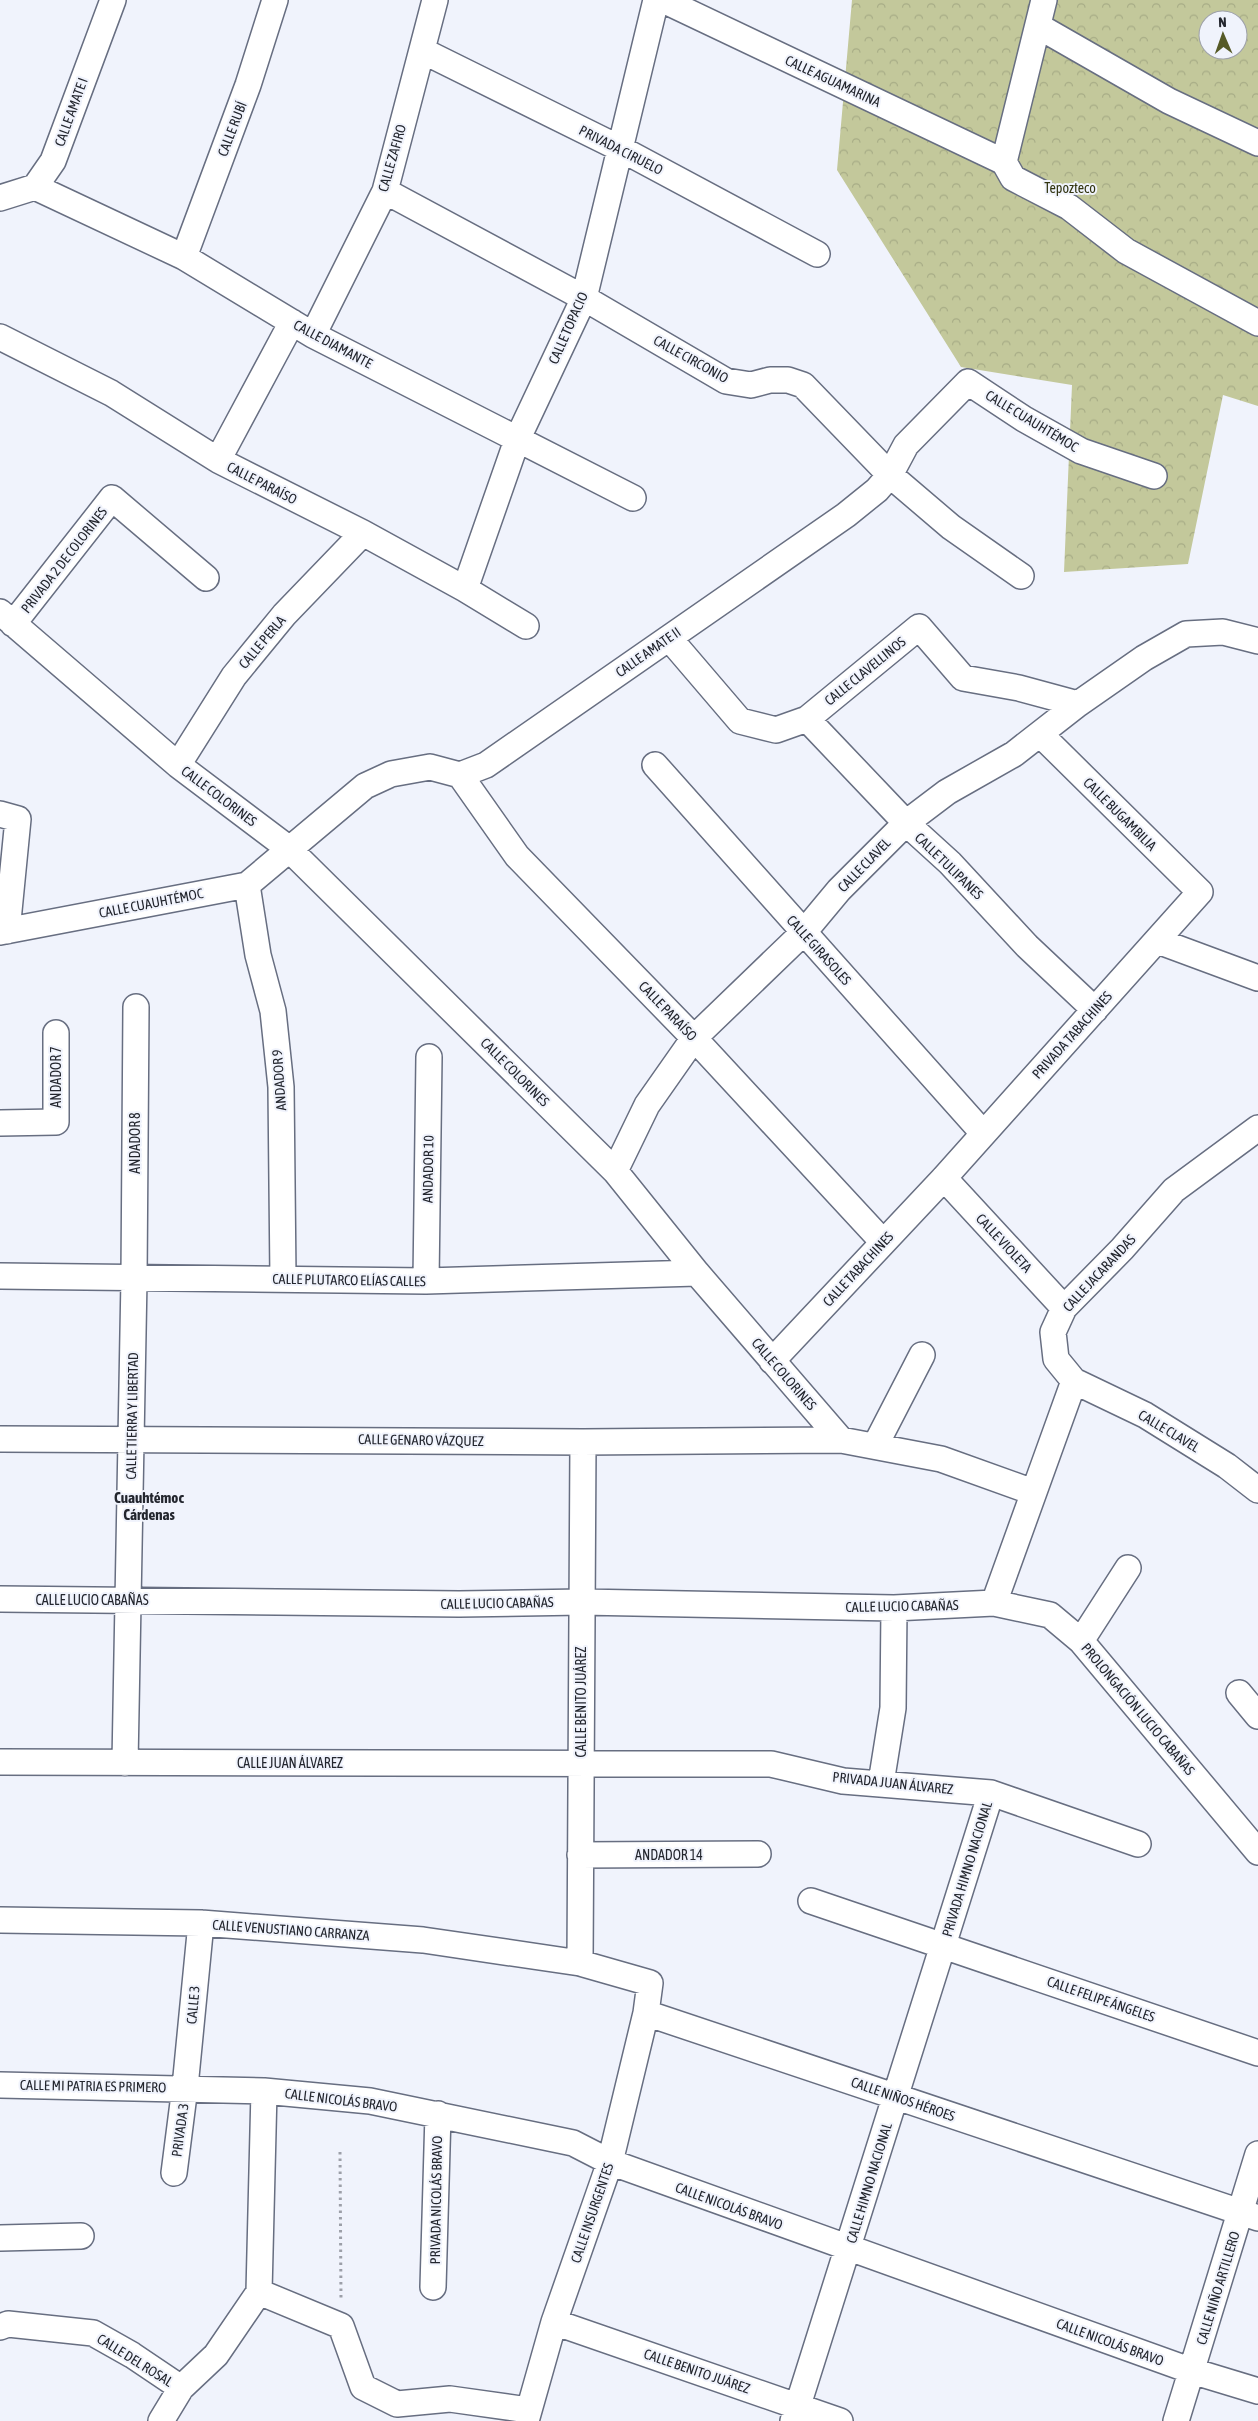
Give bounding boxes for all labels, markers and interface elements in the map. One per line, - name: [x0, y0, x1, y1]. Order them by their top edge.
- north arrow: [1198, 10, 1248, 60]
- text: N: [1218, 14, 1227, 30]
- street label: CALLE AGUAMARINA: [783, 52, 883, 110]
- street label: CALLE AMATE I: [51, 75, 91, 149]
- street label: CALLE RUBÍ: [214, 99, 250, 159]
- street label: CALLE ZAFIRO: [375, 122, 409, 194]
- street label: PRIVADA CIRUELO: [576, 122, 666, 178]
- park label: Tepozteco: [1044, 180, 1096, 196]
- street label: CALLE TOPACIO: [545, 290, 591, 366]
- street label: CALLE DIAMANTE: [291, 317, 375, 371]
- street label: CALLE CIRCONIO: [651, 332, 731, 386]
- street label: CALLE CUAUHTÉMOC: [983, 387, 1082, 455]
- street label: CALLE PARAÍSO: [224, 458, 300, 508]
- street label: PRIVADA 2 DE COLORINES: [18, 504, 110, 616]
- street label: CALLE PERLA: [235, 612, 289, 672]
- street label: CALLE AMATE II: [612, 624, 684, 680]
- street label: CALLE CLAVELLINOS: [821, 633, 909, 709]
- street label: CALLE COLORINES: [178, 763, 260, 830]
- street label: CALLE BUGAMBILIA: [1080, 774, 1160, 854]
- street label: CALLE TULIPANES: [912, 829, 986, 903]
- street label: CALLE CLAVEL: [834, 834, 894, 895]
- street label: CALLE CUAUHTÉMOC: [98, 885, 205, 921]
- street label: CALLE GIRASOLES: [784, 912, 854, 988]
- street label: CALLE PARAÍSO: [636, 978, 700, 1044]
- street label: PRIVADA TABACHINES: [1029, 988, 1115, 1082]
- street label: CALLE COLORINES: [478, 1035, 553, 1110]
- street label: ANDADOR 7: [48, 1046, 64, 1108]
- street label: ANDADOR 9: [269, 1049, 289, 1111]
- street label: ANDADOR 8: [127, 1112, 143, 1174]
- street label: ANDADOR 10: [419, 1134, 437, 1203]
- street label: CALLE VIOLETA: [973, 1210, 1035, 1276]
- street label: CALLE TABACHINES: [819, 1228, 897, 1310]
- street label: CALLE JACARANDAS: [1059, 1231, 1139, 1315]
- street label: CALLE PLUTARCO ELÍAS CALLES: [272, 1271, 426, 1289]
- street label: CALLE COLORINES: [748, 1335, 820, 1413]
- street label: CALLE TIERRA Y LIBERTAD: [123, 1352, 141, 1480]
- street label: CALLE CLAVEL: [1136, 1407, 1203, 1456]
- street label: CALLE GENARO VÁZQUEZ: [358, 1431, 484, 1449]
- district label: Cuauhtémoc Cárdenas: [114, 1489, 184, 1523]
- street label: CALLE LUCIO CABAÑAS: [35, 1592, 149, 1608]
- street label: CALLE LUCIO CABAÑAS: [440, 1594, 554, 1612]
- street label: CALLE LUCIO CABAÑAS: [845, 1597, 959, 1615]
- street label: PROLONGACIÓN LUCIO CABAÑAS: [1078, 1640, 1198, 1778]
- street label: CALLE BENITO JUÁREZ: [573, 1646, 589, 1758]
- street label: CALLE JUAN ÁLVAREZ: [237, 1755, 343, 1771]
- street label: PRIVADA JUAN ÁLVAREZ: [832, 1769, 954, 1797]
- street label: PRIVADA HIMNO NACIONAL: [939, 1799, 995, 1939]
- street label: ANDADOR 14: [635, 1847, 703, 1863]
- street label: CALLE VENUSTIANO CARRANZA: [212, 1917, 370, 1943]
- street label: CALLE FELIPE ÁNGELES: [1045, 1973, 1157, 2025]
- street label: CALLE 3: [183, 1985, 203, 2025]
- street label: CALLE NIÑOS HÉROES: [849, 2074, 957, 2124]
- street label: CALLE MI PATRIA ES PRIMERO: [20, 2077, 166, 2095]
- street label: CALLE NICOLÁS BRAVO: [284, 2085, 398, 2115]
- street label: PRIVADA 3: [168, 2102, 192, 2158]
- street label: CALLE HIMNO NACIONAL: [843, 2120, 895, 2245]
- street label: PRIVADA NICOLÁS BRAVO: [427, 2136, 445, 2264]
- street label: CALLE INSURGENTES: [567, 2161, 617, 2265]
- street label: CALLE NICOLÁS BRAVO: [673, 2179, 785, 2233]
- street label: CALLE NIÑO ARTILLERO: [1193, 2229, 1243, 2347]
- street label: CALLE NICOLÁS BRAVO: [1054, 2315, 1166, 2369]
- street label: CALLE DEL ROSAL: [94, 2330, 176, 2390]
- street label: CALLE BENITO JUÁREZ: [642, 2345, 752, 2397]

